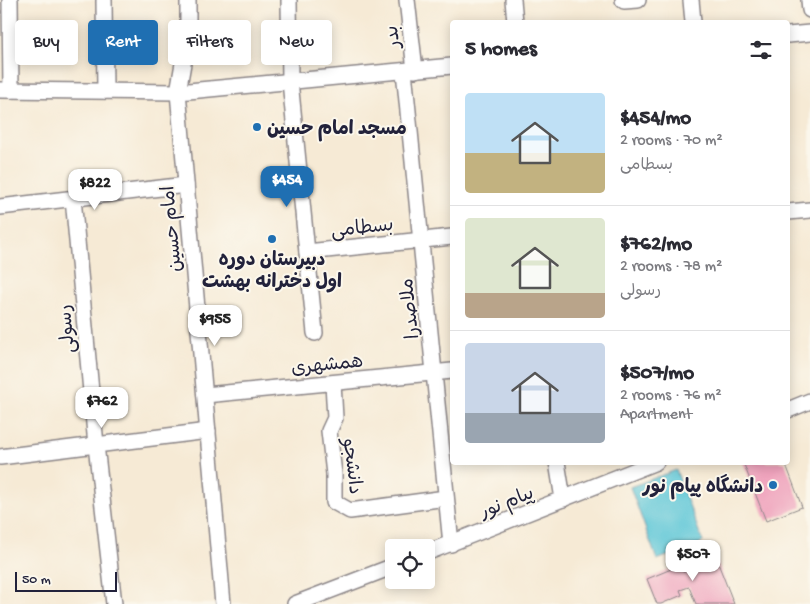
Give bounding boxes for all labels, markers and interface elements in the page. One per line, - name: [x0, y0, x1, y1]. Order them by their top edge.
- chip: Buy: [15, 20, 78, 65]
- chip: Rent: [88, 20, 158, 65]
- chip: Filters: [168, 20, 251, 65]
- chip: New: [261, 20, 332, 65]
- street label: بدر: [382, 24, 407, 51]
- icon: filters: [747, 36, 775, 64]
- text: 5 homes: [465, 38, 537, 63]
- text: $454/mo: [620, 107, 691, 132]
- icon: home: [505, 113, 565, 173]
- place label: مسجد امام حسین: [267, 119, 407, 142]
- marker: مسجد امام حسین: [251, 121, 263, 133]
- text: 2 rooms · 70 m²: [620, 132, 723, 151]
- text: بسطامی: [620, 157, 673, 176]
- pin: $454: [257, 166, 317, 208]
- pin: $822: [65, 168, 125, 211]
- text: $454: [272, 172, 302, 191]
- text: $822: [79, 175, 111, 194]
- street label: امام حسین: [158, 185, 189, 273]
- street label: بسطامی: [330, 215, 395, 244]
- marker: دبیرستان دوره اول دخترانه بهشت: [266, 233, 278, 245]
- text: $762/mo: [620, 233, 692, 258]
- icon: home: [505, 238, 565, 298]
- place label: دبیرستان دوره اول دخترانه بهشت: [202, 250, 342, 295]
- text: 2 rooms · 78 m²: [620, 258, 722, 277]
- street label: ملاصدرا: [397, 277, 426, 340]
- text: رسولی: [620, 283, 661, 302]
- street label: رسولی: [55, 303, 82, 354]
- pin: $955: [185, 304, 245, 347]
- text: $955: [199, 311, 231, 330]
- street label: همشهری: [290, 351, 365, 382]
- text: $507/mo: [620, 362, 694, 387]
- icon: home: [505, 363, 565, 423]
- pin: $762: [72, 386, 132, 429]
- text: 2 rooms · 76 m²: [620, 387, 722, 406]
- text: $762: [86, 393, 118, 412]
- text: Apartment: [620, 406, 692, 425]
- street label: دانشجو: [336, 436, 365, 496]
- place label: دانشگاه پیام نور: [642, 474, 763, 500]
- marker: دانشگاه پیام نور: [767, 479, 779, 491]
- street label: پیام نور: [476, 483, 538, 526]
- map controls: [385, 539, 435, 589]
- button: locate: [385, 539, 435, 589]
- pin: $507: [663, 540, 723, 582]
- text: $507: [676, 546, 710, 565]
- scale bar: [15, 569, 118, 592]
- text: 50 m: [22, 572, 51, 589]

